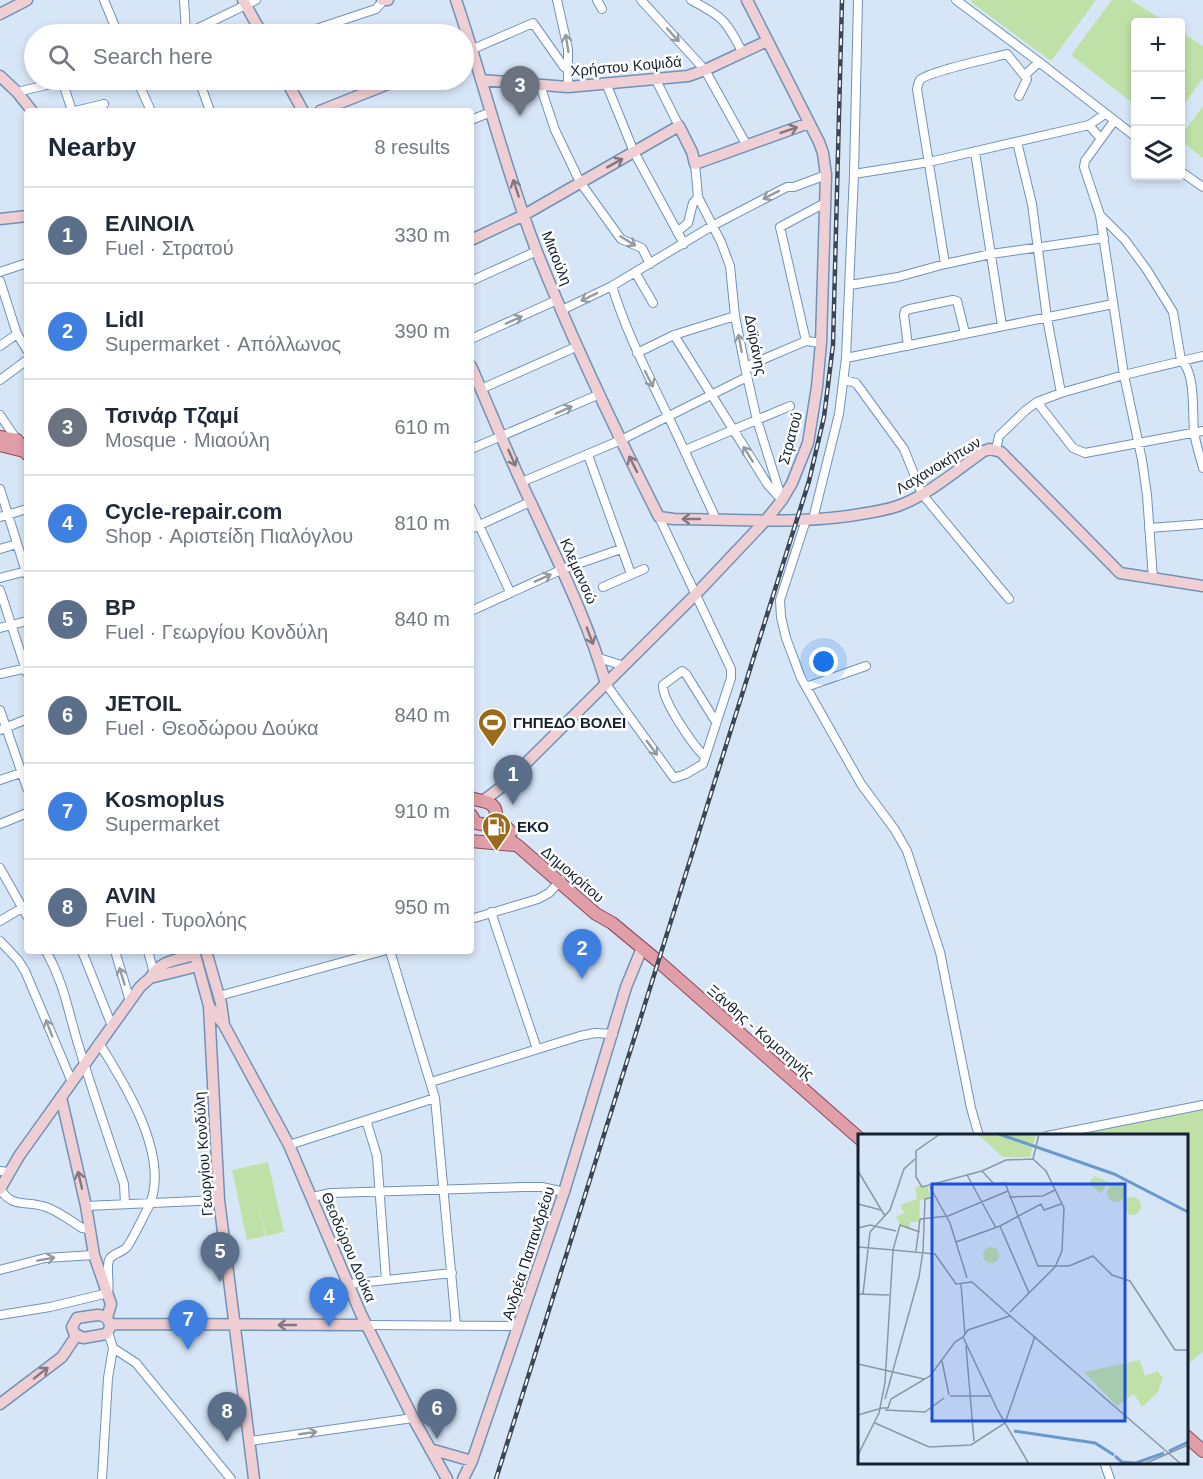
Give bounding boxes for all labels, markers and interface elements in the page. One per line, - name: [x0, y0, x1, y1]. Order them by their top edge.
- map controls: [1131, 18, 1185, 180]
- button: +: [1131, 18, 1185, 72]
- search box: [24, 24, 474, 90]
- one-way arrow: [666, 27, 680, 42]
- one-way arrow: [561, 34, 572, 53]
- icon: search: [45, 41, 78, 74]
- text: Search here: [93, 44, 213, 69]
- street label: Χρήστου Κοψιδά: [570, 53, 683, 79]
- pin: 3: [500, 66, 540, 116]
- button: −: [1131, 72, 1185, 126]
- one-way arrow: [779, 123, 798, 134]
- button: layers: [1131, 126, 1185, 180]
- text: Nearby: [48, 132, 136, 162]
- text: 8 results: [374, 136, 450, 158]
- one-way arrow: [606, 157, 623, 169]
- one-way arrow: [509, 179, 520, 198]
- one-way arrow: [763, 190, 781, 201]
- text: ΕΛΙΝΟΙΛ: [105, 211, 194, 236]
- text: 1: [62, 224, 73, 246]
- text: 330 m: [394, 224, 450, 246]
- street label: Μιαούλη: [538, 228, 576, 288]
- one-way arrow: [619, 234, 636, 247]
- text: Fuel · Στρατού: [105, 237, 234, 259]
- one-way arrow: [580, 292, 598, 303]
- text: Lidl: [105, 307, 144, 332]
- one-way arrow: [505, 313, 523, 325]
- street label: Δοϊράνης: [742, 313, 770, 377]
- text: 2: [62, 320, 73, 342]
- text: 390 m: [394, 320, 450, 342]
- text: Supermarket · Απόλλωνος: [105, 333, 341, 355]
- one-way arrow: [734, 333, 745, 353]
- one-way arrow: [644, 369, 656, 387]
- text: Τσινάρ Τζαμί: [105, 403, 239, 428]
- one-way arrow: [554, 404, 572, 416]
- street label: Στρατού: [775, 410, 805, 466]
- text: 3: [62, 416, 73, 438]
- text: 610 m: [394, 416, 450, 438]
- text: Mosque · Μιαούλη: [105, 429, 270, 451]
- street label: Λαχανοκήπων: [893, 433, 983, 497]
- one-way arrow: [741, 446, 753, 463]
- one-way arrow: [506, 448, 518, 466]
- one-way arrow: [626, 456, 638, 474]
- text: Cycle-repair.com: [105, 499, 282, 524]
- text: 4: [62, 512, 73, 534]
- text: 810 m: [394, 512, 450, 534]
- one-way arrow: [682, 513, 702, 525]
- text: Shop · Αριστείδη Πιαλόγλου: [105, 525, 353, 547]
- street label: Κλεμανσώ: [557, 536, 601, 607]
- one-way arrow: [534, 571, 552, 583]
- text: BP: [105, 595, 136, 620]
- text: 5: [62, 608, 73, 630]
- text: 840 m: [394, 608, 450, 630]
- text: Fuel · Γεωργίου Κονδύλη: [105, 621, 328, 643]
- one-way arrow: [585, 626, 596, 645]
- your location: [809, 647, 838, 676]
- text: JETOIL: [105, 691, 182, 716]
- text: 6: [62, 704, 73, 726]
- text: 840 m: [394, 704, 450, 726]
- sports icon: ΓΗΠΕΔΟ ΒΟΛΕΙ: [476, 706, 508, 748]
- place label: ΓΗΠΕΔΟ ΒΟΛΕΙ: [513, 714, 626, 731]
- text: Fuel · Θεοδώρου Δούκα: [105, 717, 319, 739]
- one-way arrow: [646, 740, 658, 756]
- pin: 1: [494, 756, 532, 805]
- text: Kosmoplus: [105, 787, 225, 812]
- text: 7: [62, 800, 73, 822]
- text: 910 m: [394, 800, 450, 822]
- fuel station icon: ΕΚΟ: [480, 810, 512, 852]
- text: Supermarket: [105, 813, 220, 835]
- place label: ΕΚΟ: [517, 818, 549, 835]
- street label: Δημοκρίτου: [538, 842, 608, 906]
- text: AVIN: [105, 883, 156, 908]
- text: 8: [62, 896, 73, 918]
- text: 950 m: [394, 896, 450, 918]
- text: Fuel · Τυρολόης: [105, 909, 247, 931]
- pin: 2: [562, 930, 602, 979]
- one-way arrow: [116, 967, 127, 986]
- street label: Ξάνθης - Κομοτηνής: [704, 981, 818, 1083]
- one-way arrow: [43, 1019, 54, 1038]
- street label: Γεωργίου Κονδύλη: [190, 1091, 216, 1217]
- inset map: [858, 1134, 1188, 1464]
- one-way arrow: [74, 1171, 85, 1190]
- street label: Ανδρέα Παπανδρέου: [498, 1184, 558, 1322]
- street label: Θεοδώρου Δούκα: [318, 1189, 380, 1305]
- pin: 5: [200, 1232, 240, 1282]
- one-way arrow: [36, 1253, 56, 1264]
- pin: 4: [310, 1278, 348, 1327]
- pin: 7: [168, 1300, 207, 1350]
- one-way arrow: [277, 1319, 297, 1331]
- one-way arrow: [33, 1367, 49, 1380]
- pin: 6: [418, 1390, 456, 1439]
- pin: 8: [208, 1392, 246, 1442]
- one-way arrow: [298, 1427, 318, 1438]

